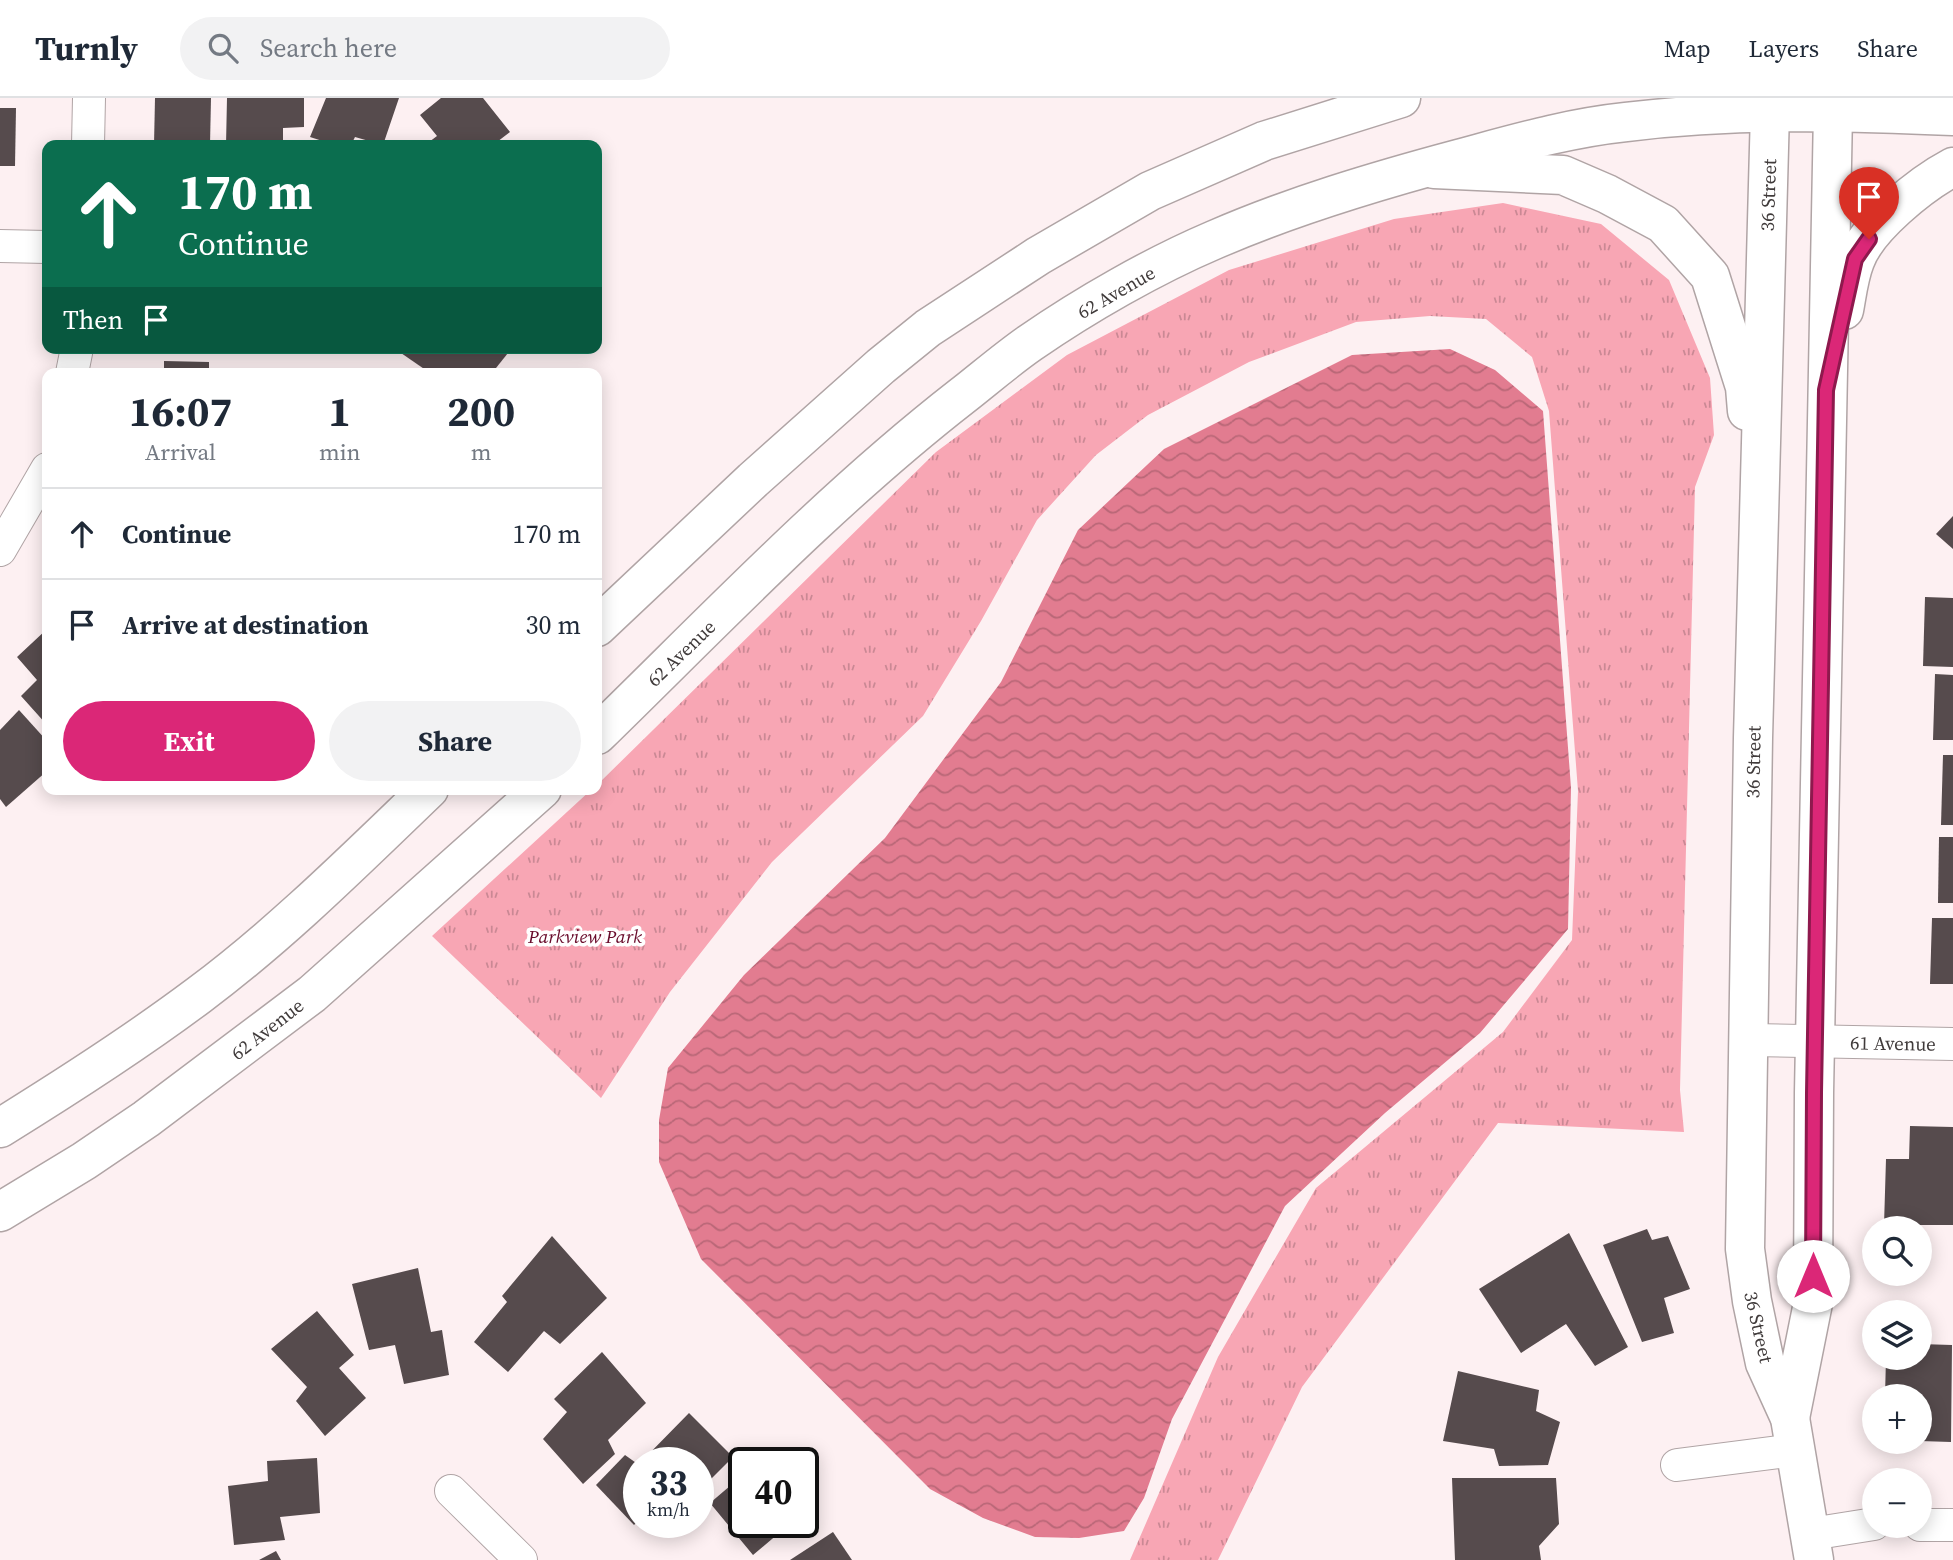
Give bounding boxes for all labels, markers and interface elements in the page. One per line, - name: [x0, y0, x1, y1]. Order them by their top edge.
- search box: [180, 17, 670, 80]
- text: Turnly: [35, 26, 138, 71]
- icon: search: [204, 29, 242, 67]
- text: Search here: [260, 30, 397, 66]
- text: Map: [1664, 32, 1711, 65]
- text: Layers: [1749, 32, 1819, 65]
- text: Share: [1857, 32, 1918, 65]
- street label: 36 Street: [1754, 157, 1782, 232]
- text: 170 m: [178, 158, 313, 225]
- pin: [1839, 167, 1899, 239]
- icon: ahead: [63, 168, 154, 259]
- icon: arrive: [1850, 178, 1888, 216]
- text: Continue: [178, 222, 309, 266]
- street label: 62 Avenue: [1072, 259, 1160, 325]
- icon: arrive: [137, 301, 175, 339]
- text: Then: [63, 302, 123, 338]
- text: 16:07: [129, 382, 232, 440]
- text: 1: [328, 382, 351, 440]
- text: 200: [447, 382, 515, 440]
- text: Arrival: [145, 436, 216, 468]
- text: min: [319, 436, 360, 468]
- text: m: [471, 436, 492, 468]
- icon: ahead: [63, 515, 101, 553]
- text: Continue: [122, 516, 231, 552]
- text: 170 m: [513, 516, 581, 552]
- icon: arrive: [63, 606, 101, 644]
- text: Arrive at destination: [122, 607, 369, 643]
- text: 30 m: [526, 607, 581, 643]
- street label: 62 Avenue: [641, 614, 721, 692]
- button: Exit: [63, 701, 315, 781]
- button: Share: [329, 701, 581, 781]
- street label: 36 Street: [1739, 725, 1767, 798]
- park label: Parkview Park: [527, 923, 642, 949]
- street label: 62 Avenue: [225, 992, 309, 1066]
- street label: 61 Avenue: [1850, 1029, 1936, 1057]
- map controls: [1862, 1216, 1932, 1538]
- button: search: [1862, 1216, 1932, 1286]
- position arrow: [1776, 1239, 1850, 1313]
- street label: 36 Street: [1738, 1289, 1780, 1366]
- button: layers: [1862, 1300, 1932, 1370]
- button: +: [1862, 1384, 1932, 1454]
- speed limit sign: 40: [728, 1447, 819, 1538]
- text: 33: [650, 1459, 687, 1507]
- button: −: [1862, 1468, 1932, 1538]
- text: km/h: [647, 1497, 690, 1522]

